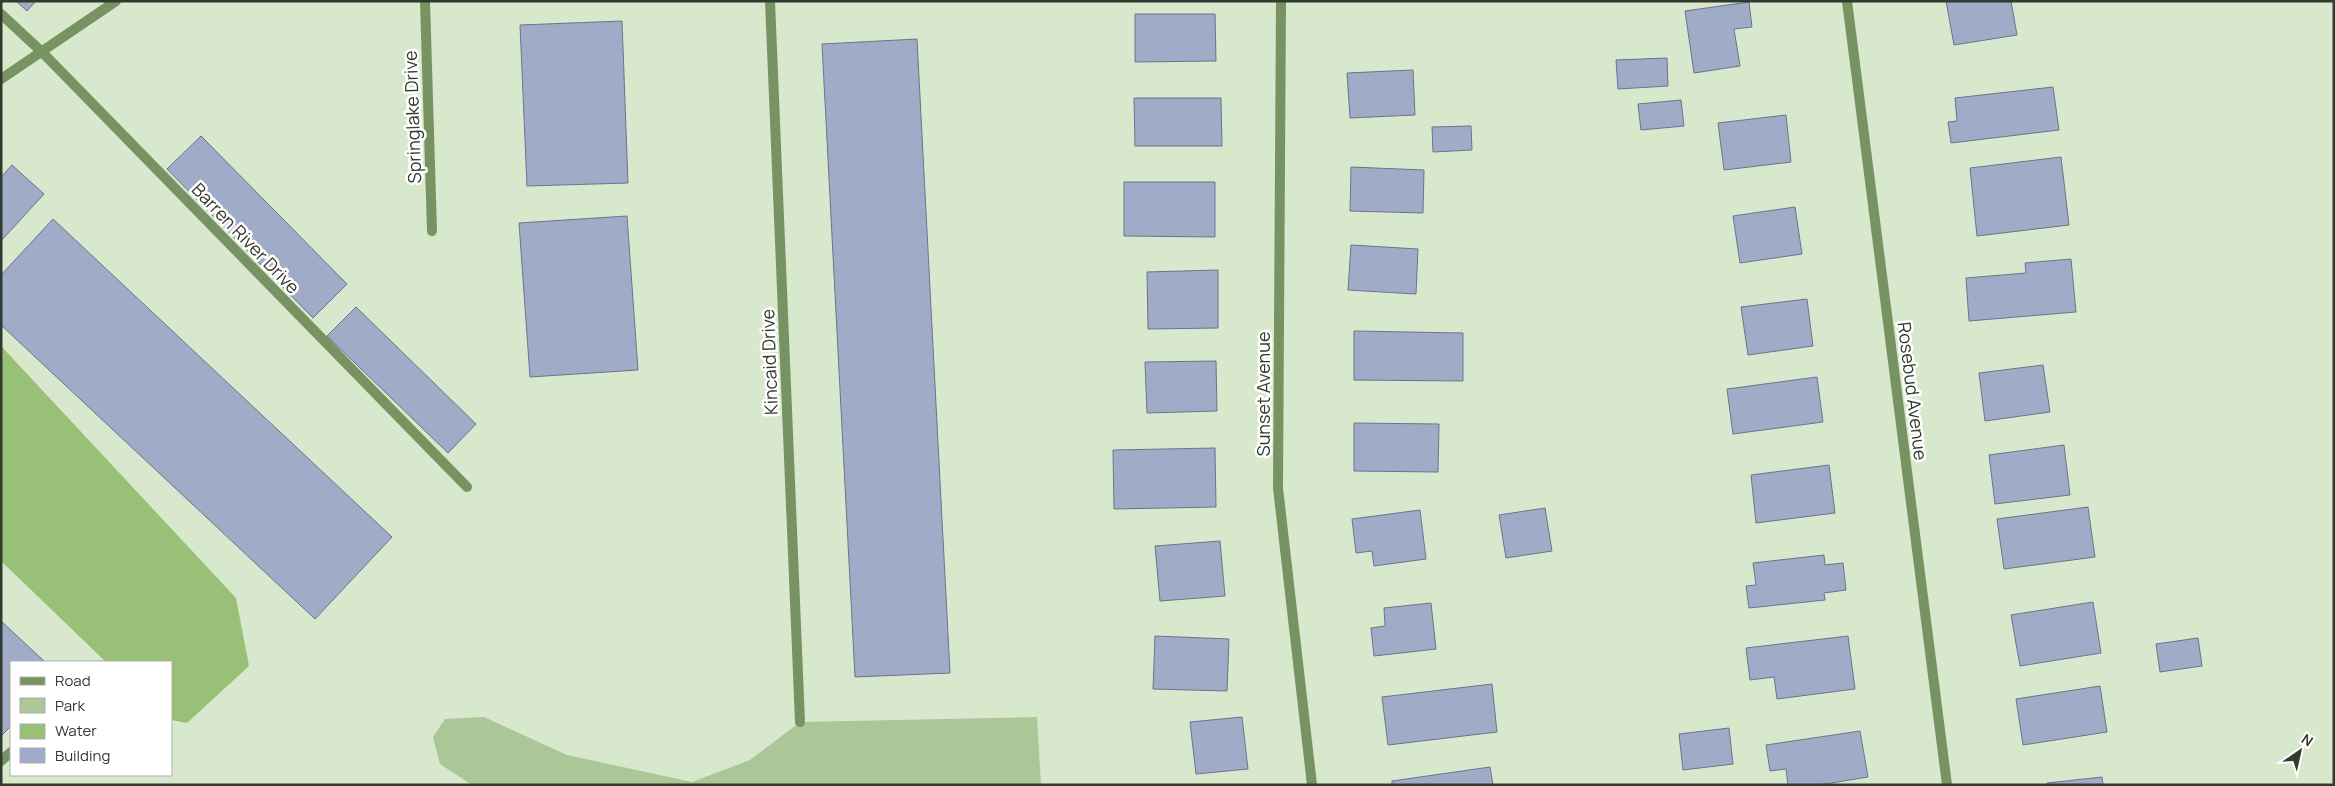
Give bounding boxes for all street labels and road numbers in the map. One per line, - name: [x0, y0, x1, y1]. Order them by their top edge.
- street label: Springlake Drive: [398, 50, 426, 184]
- street label: Barren River Drive: [187, 177, 305, 299]
- street label: Kincaid Drive: [755, 309, 783, 415]
- street label: Rosebud Avenue: [1893, 320, 1933, 462]
- street label: Sunset Avenue: [1251, 332, 1275, 456]

